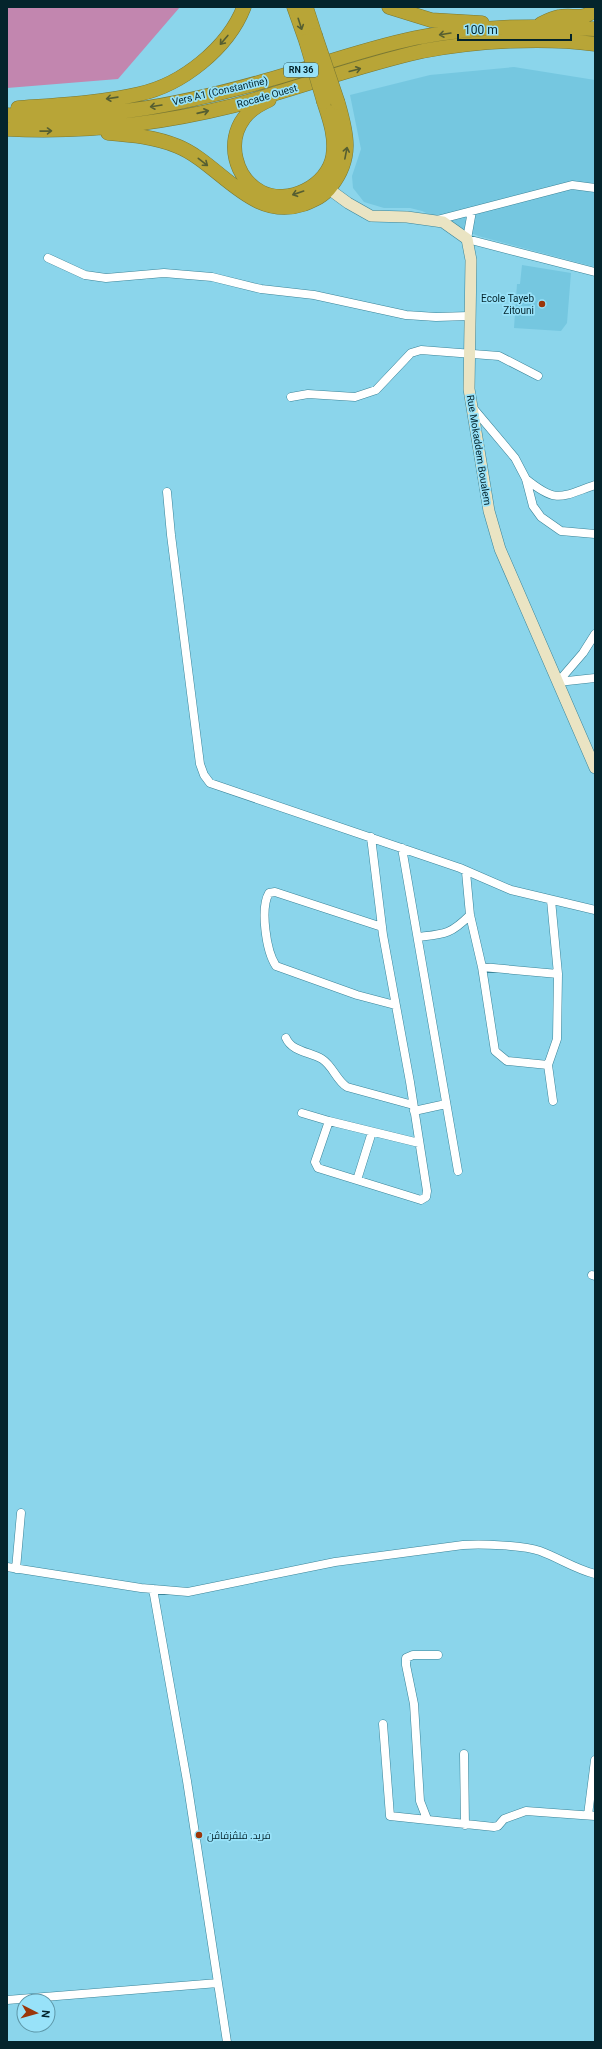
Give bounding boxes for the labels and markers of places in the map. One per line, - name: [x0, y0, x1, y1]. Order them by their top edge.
- place label: Ecole Tayeb Zitouni: [481, 293, 534, 316]
- marker: Ecole Tayeb Zitouni: [537, 299, 547, 309]
- marker: فريد. فلڤزفاڤن: [194, 1830, 204, 1840]
- place label: فريد. فلڤزفاڤن: [207, 1830, 271, 1842]

